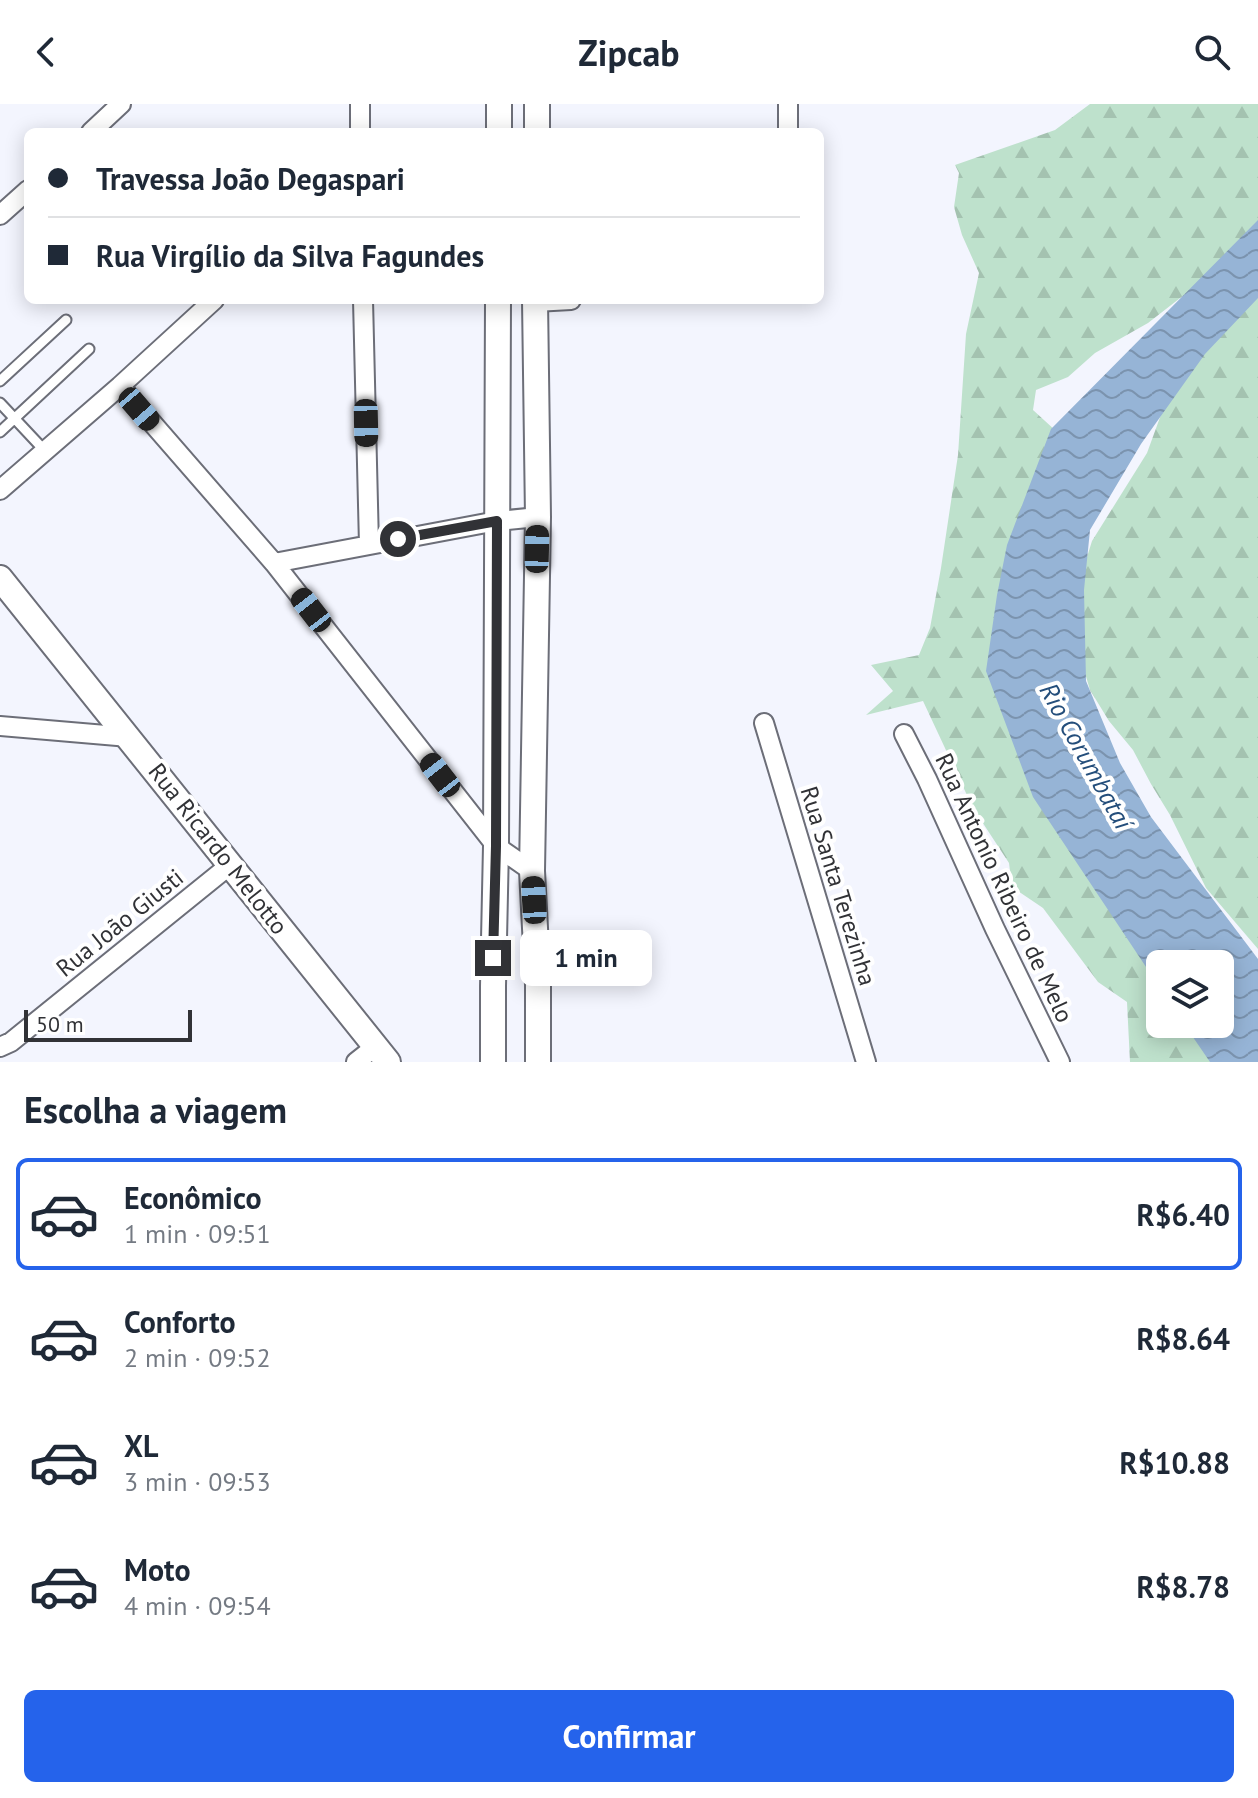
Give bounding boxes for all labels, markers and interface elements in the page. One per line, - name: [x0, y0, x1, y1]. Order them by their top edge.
- text: Zipcab: [578, 29, 680, 76]
- icon: back: [24, 30, 68, 74]
- icon: search: [1190, 30, 1234, 74]
- text: Travessa João Degaspari: [96, 159, 405, 198]
- text: Rua Virgílio da Silva Fagundes: [96, 236, 484, 275]
- car: [114, 383, 164, 435]
- car: [354, 399, 378, 447]
- route start: [380, 521, 416, 557]
- car: [525, 525, 549, 573]
- car: [287, 584, 335, 636]
- water label: Rio Corumbataí: [1033, 677, 1142, 838]
- street label: Rua Antonio Ribeiro de Melo: [928, 748, 1081, 1027]
- car: [416, 749, 464, 801]
- street label: Rua Ricardo Melotto: [142, 757, 295, 941]
- street label: Rua Santa Terezinha: [793, 783, 884, 989]
- street label: Rua João Giusti: [50, 862, 190, 983]
- car: [521, 875, 547, 925]
- callout: 1 min: [521, 930, 653, 986]
- route end: [475, 940, 511, 976]
- text: 1 min: [554, 941, 618, 974]
- map controls: [1146, 950, 1234, 1038]
- button: layers: [1146, 950, 1234, 1038]
- scale bar: [24, 1006, 192, 1042]
- text: 50 m: [36, 1010, 84, 1038]
- text: Escolha a viagem: [24, 1086, 287, 1133]
- icon: car: [28, 1178, 100, 1250]
- text: Econômico: [124, 1178, 262, 1217]
- text: R$6.40: [1137, 1195, 1230, 1234]
- text: 1 min · 09:51: [124, 1217, 271, 1250]
- icon: car: [28, 1302, 100, 1374]
- text: Conforto: [124, 1302, 236, 1341]
- text: R$8.64: [1137, 1319, 1230, 1358]
- text: 2 min · 09:52: [124, 1341, 271, 1374]
- icon: car: [28, 1426, 100, 1498]
- text: XL: [124, 1426, 158, 1465]
- text: R$10.88: [1120, 1443, 1230, 1482]
- text: 3 min · 09:53: [124, 1465, 271, 1498]
- icon: car: [28, 1550, 100, 1622]
- text: Moto: [124, 1550, 191, 1589]
- text: R$8.78: [1137, 1567, 1230, 1606]
- text: 4 min · 09:54: [124, 1589, 271, 1622]
- button: Confirmar: [24, 1690, 1234, 1782]

